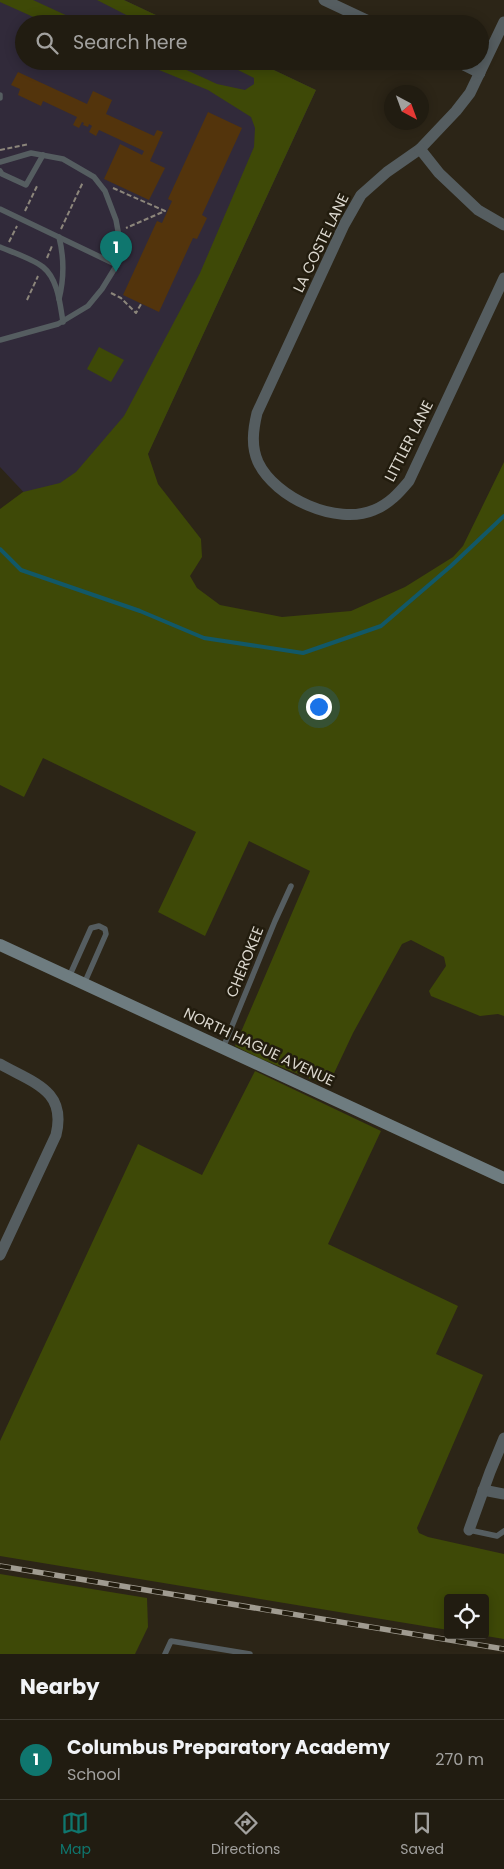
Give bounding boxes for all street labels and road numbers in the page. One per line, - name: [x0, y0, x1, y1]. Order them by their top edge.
- street label: LA COSTE LANE: [288, 190, 354, 296]
- street label: LITTLER LANE: [379, 397, 438, 485]
- street label: CHEROKEE: [221, 923, 268, 1000]
- street label: NORTH HAGUE AVENUE: [180, 1002, 338, 1091]

